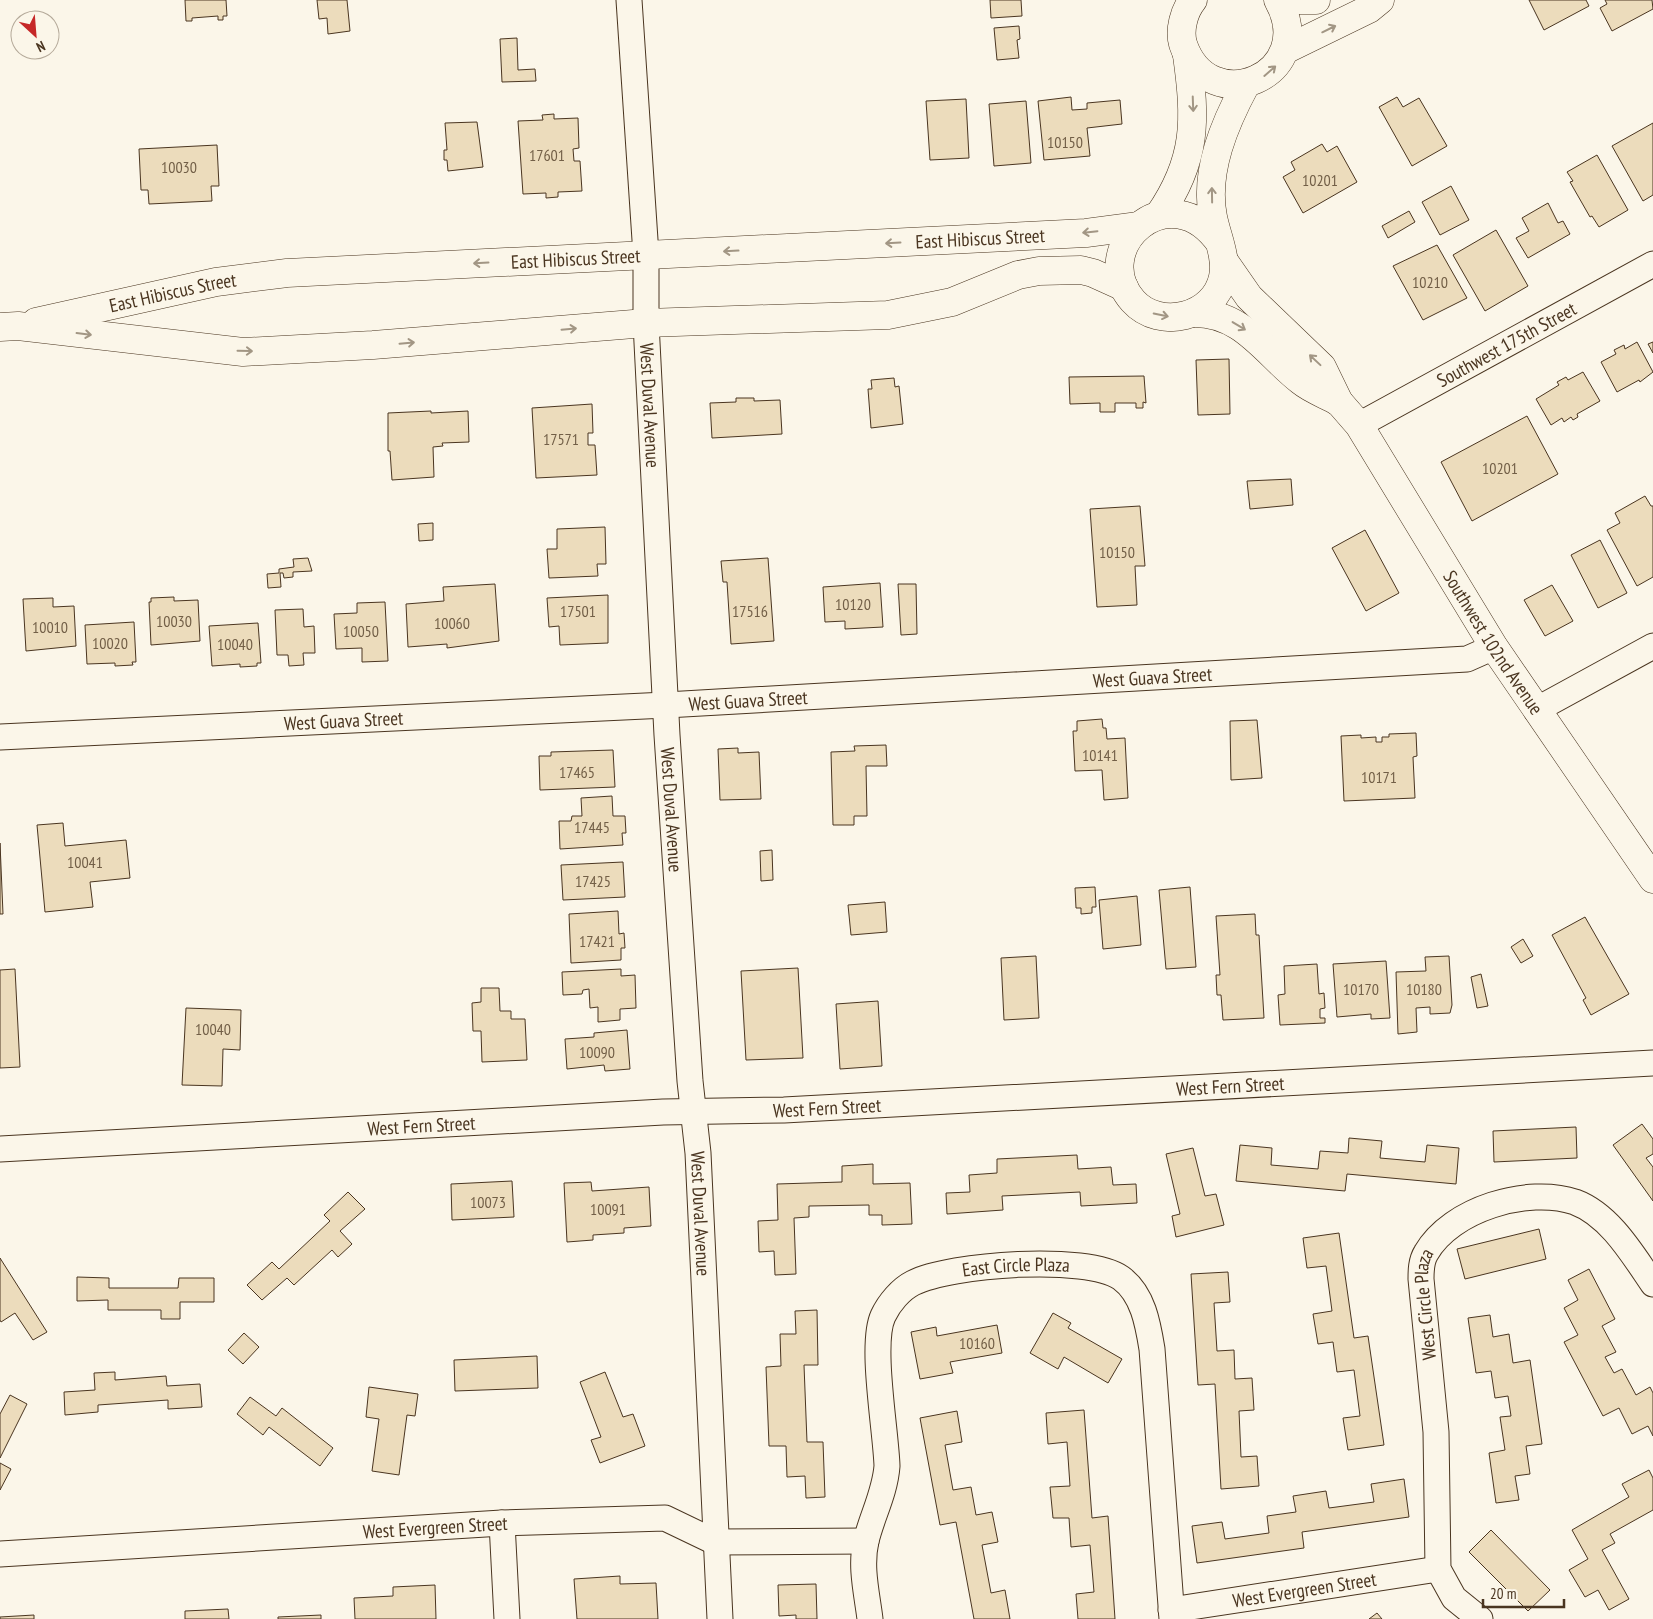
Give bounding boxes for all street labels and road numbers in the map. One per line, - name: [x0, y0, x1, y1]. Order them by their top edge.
- street label: East Hibiscus Street: [915, 223, 1046, 254]
- street label: East Hibiscus Street: [510, 243, 642, 274]
- street label: East Hibiscus Street: [107, 267, 238, 317]
- street label: Southwest 175th Street: [1432, 296, 1581, 392]
- street label: West Duval Avenue: [635, 342, 665, 468]
- street label: Southwest 102nd Avenue: [1438, 566, 1549, 719]
- street label: West Guava Street: [1092, 662, 1213, 692]
- street label: West Guava Street: [688, 685, 809, 716]
- street label: West Guava Street: [283, 706, 405, 735]
- street label: West Duval Avenue: [656, 747, 688, 873]
- street label: West Fern Street: [1176, 1071, 1286, 1101]
- street label: West Fern Street: [773, 1093, 882, 1122]
- street label: West Fern Street: [367, 1110, 477, 1140]
- street label: West Duval Avenue: [686, 1151, 716, 1277]
- street label: West Circle Plaza: [1409, 1244, 1441, 1361]
- street label: East Circle Plaza: [961, 1252, 1071, 1282]
- street label: West Evergreen Street: [362, 1511, 509, 1544]
- street label: West Evergreen Street: [1231, 1567, 1379, 1612]

